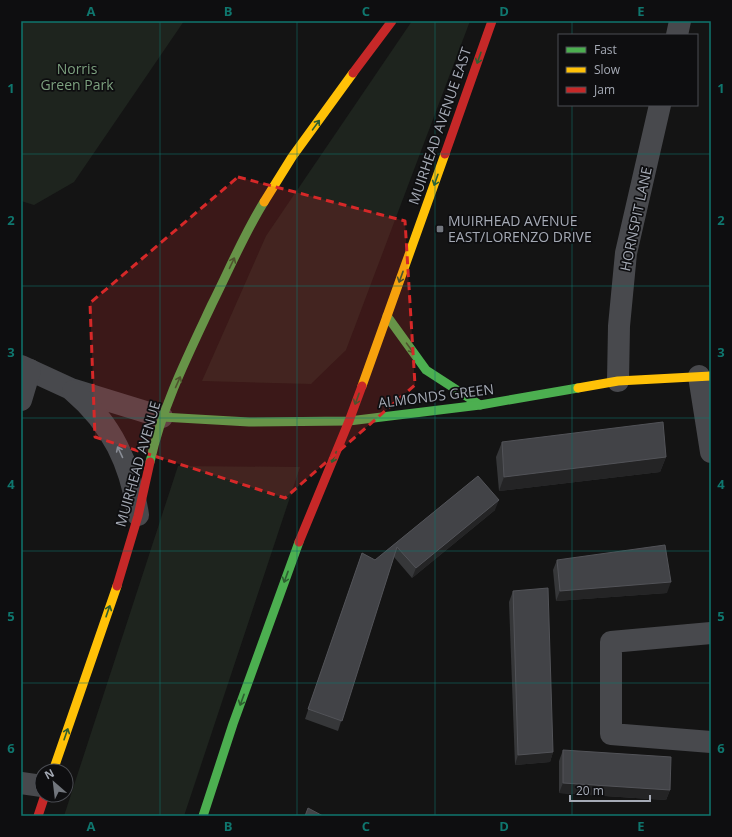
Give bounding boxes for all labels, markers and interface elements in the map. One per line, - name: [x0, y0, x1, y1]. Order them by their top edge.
- text: A: [87, 2, 96, 20]
- text: B: [224, 2, 233, 20]
- text: C: [362, 2, 370, 20]
- text: D: [499, 2, 509, 20]
- text: E: [637, 2, 645, 20]
- legend: [558, 34, 698, 106]
- text: Fast: [594, 41, 617, 58]
- street label: MUIRHEAD AVENUE EAST: [404, 44, 476, 207]
- one-way arrow: [475, 51, 483, 63]
- park label: Norris Green Park: [40, 59, 114, 94]
- text: Slow: [594, 61, 621, 78]
- text: 1: [7, 79, 15, 97]
- text: 1: [717, 79, 725, 97]
- text: Jam: [593, 81, 615, 98]
- one-way arrow: [311, 120, 320, 131]
- street label: HORNSPIT LANE: [615, 165, 656, 273]
- one-way arrow: [432, 174, 439, 187]
- text: 2: [7, 211, 15, 229]
- place label: MUIRHEAD AVENUE EAST/LORENZO DRIVE: [448, 211, 592, 246]
- text: 2: [717, 211, 725, 229]
- marker: MUIRHEAD AVENUE EAST/LORENZO DRIVE: [435, 224, 445, 234]
- one-way arrow: [229, 258, 236, 270]
- one-way arrow: [397, 271, 405, 283]
- one-way arrow: [406, 342, 414, 353]
- text: 3: [7, 343, 15, 361]
- text: 3: [717, 343, 725, 361]
- one-way arrow: [175, 376, 182, 388]
- street label: ALMONDS GREEN: [377, 379, 495, 412]
- one-way arrow: [352, 393, 360, 405]
- street label: MUIRHEAD AVENUE: [111, 399, 165, 529]
- one-way arrow: [116, 446, 123, 458]
- one-way arrow: [329, 450, 337, 462]
- text: 4: [7, 475, 15, 493]
- text: 4: [717, 475, 725, 493]
- one-way arrow: [281, 571, 289, 583]
- one-way arrow: [105, 606, 113, 618]
- text: 5: [7, 607, 15, 625]
- text: 5: [717, 607, 725, 625]
- one-way arrow: [237, 693, 245, 705]
- one-way arrow: [63, 728, 70, 741]
- text: 6: [7, 739, 15, 757]
- text: 6: [717, 739, 725, 757]
- north arrow: [34, 763, 74, 803]
- text: N: [42, 765, 57, 782]
- scale bar: [570, 777, 650, 803]
- text: 20 m: [576, 782, 604, 799]
- text: A: [87, 817, 96, 835]
- text: B: [224, 817, 233, 835]
- text: C: [362, 817, 370, 835]
- text: D: [499, 817, 509, 835]
- text: E: [637, 817, 645, 835]

